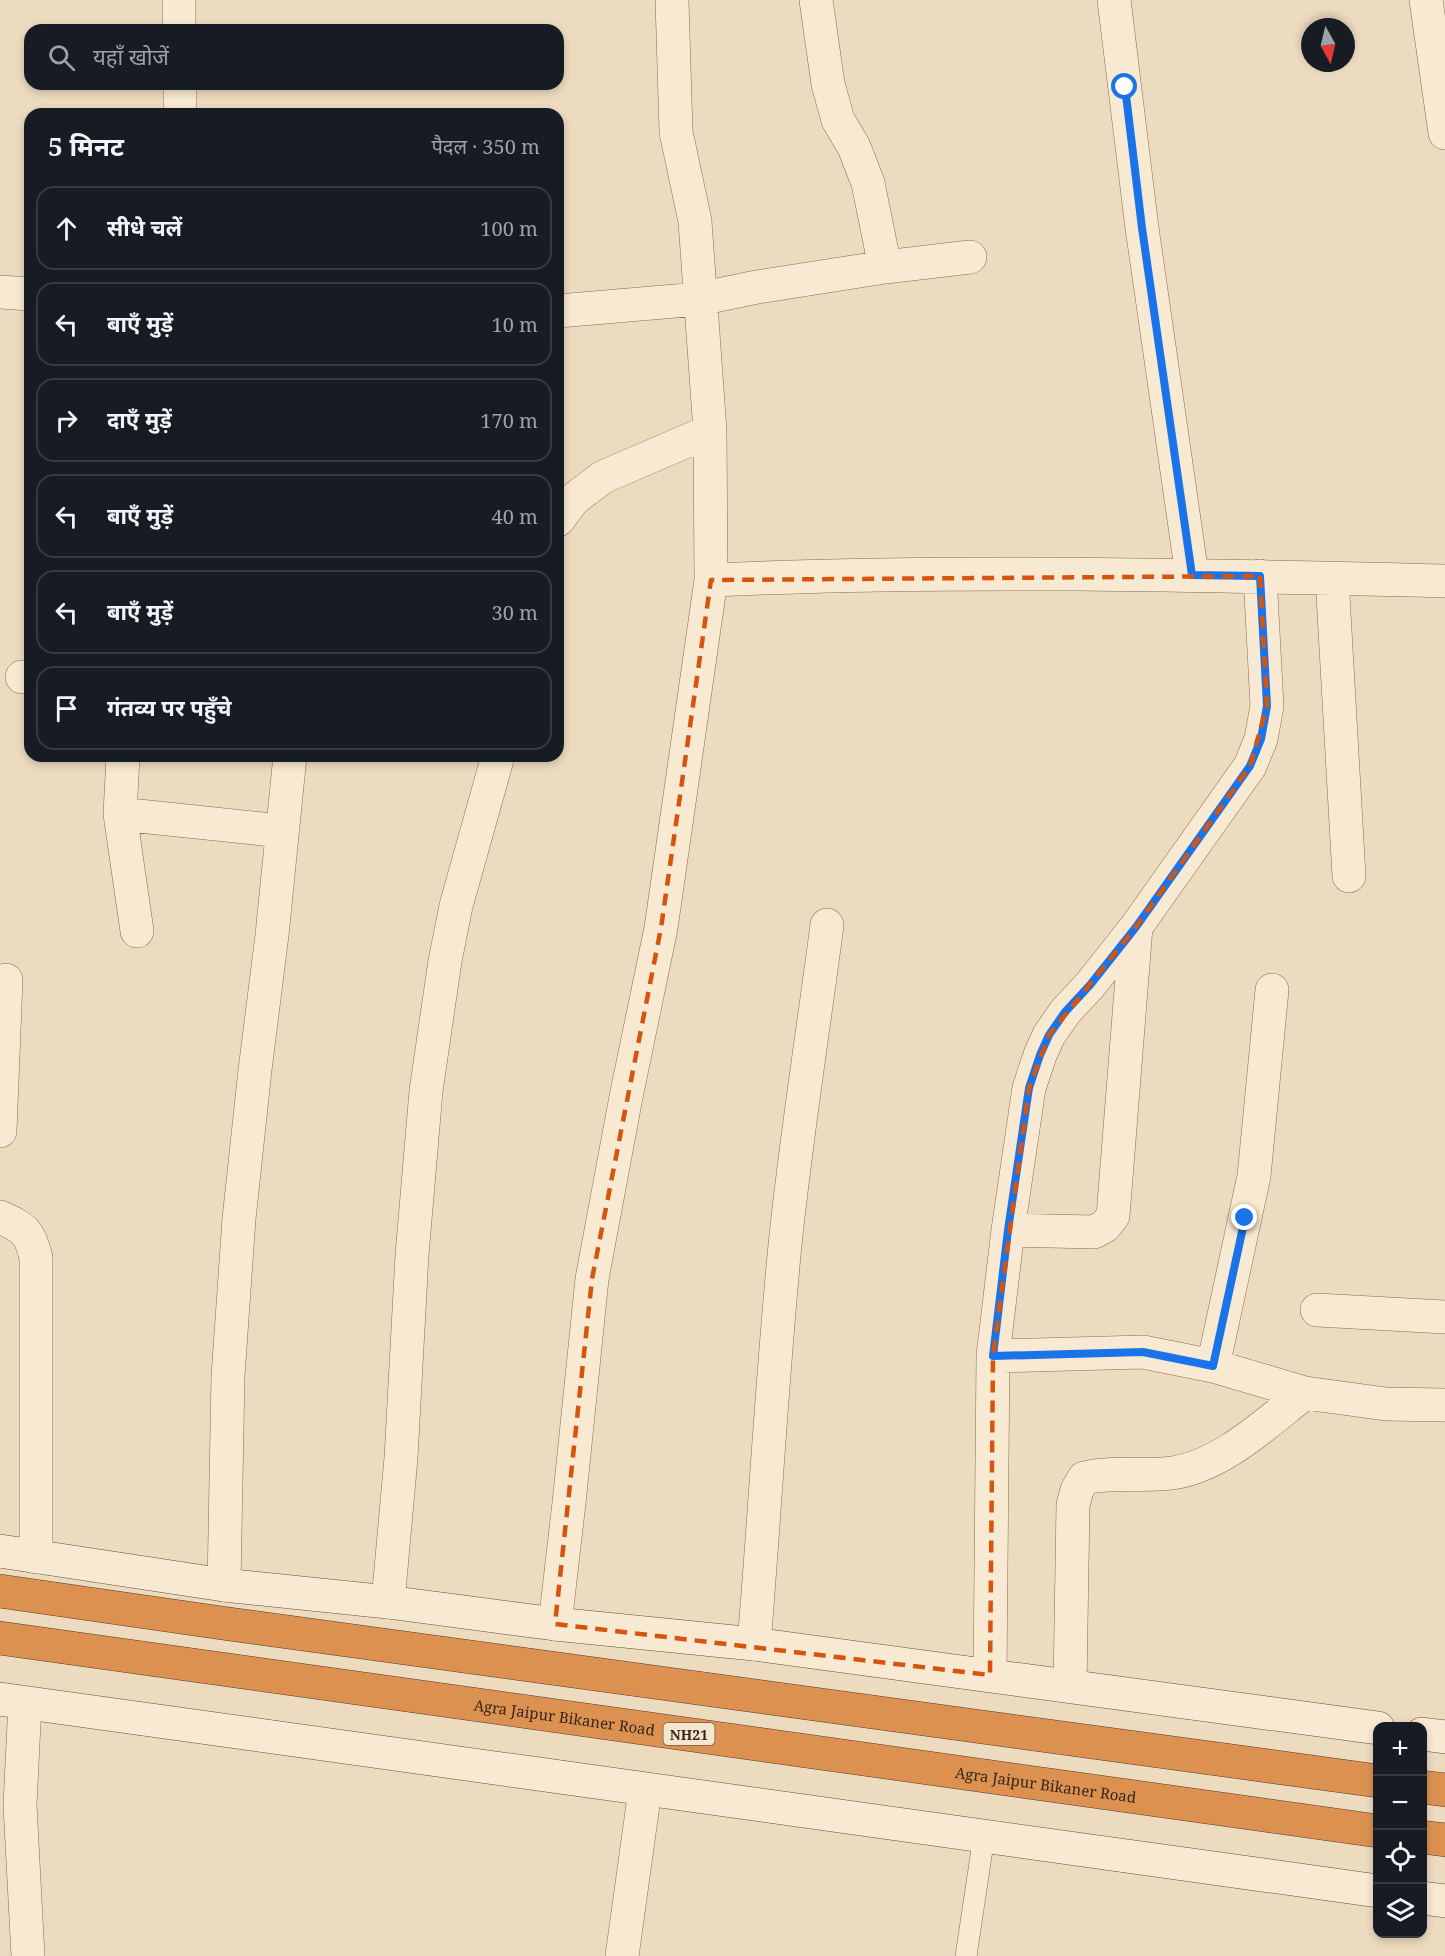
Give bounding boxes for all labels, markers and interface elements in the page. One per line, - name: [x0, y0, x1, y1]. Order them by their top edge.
- north arrow: [1301, 18, 1355, 72]
- search box: [24, 24, 564, 90]
- icon: search: [45, 41, 78, 74]
- text: यहाँ खोजें: [93, 41, 169, 71]
- route start: [1111, 73, 1137, 99]
- text: 5 मिनट: [48, 128, 124, 164]
- text: पैदल · 350 m: [431, 133, 540, 160]
- icon: ahead: [50, 212, 83, 245]
- text: सीधे चलें: [107, 212, 182, 242]
- text: 100 m: [480, 215, 538, 242]
- icon: left: [50, 308, 83, 341]
- text: बाएँ मुड़ें: [107, 308, 173, 338]
- text: 10 m: [492, 311, 538, 338]
- icon: right: [50, 404, 83, 437]
- text: दाएँ मुड़ें: [107, 404, 172, 434]
- text: 170 m: [480, 407, 538, 434]
- icon: left: [50, 500, 83, 533]
- text: बाएँ मुड़ें: [107, 500, 173, 530]
- text: 40 m: [492, 503, 538, 530]
- icon: left: [50, 596, 83, 629]
- text: बाएँ मुड़ें: [107, 596, 173, 626]
- text: 30 m: [492, 599, 538, 626]
- icon: arrive: [50, 692, 83, 725]
- text: गंतव्य पर पहुँचे: [107, 692, 232, 722]
- route end: [1231, 1204, 1257, 1230]
- street label: Agra Jaipur Bikaner Road: [473, 1694, 656, 1740]
- map controls: [1373, 1722, 1427, 1938]
- button: +: [1373, 1722, 1427, 1776]
- road number: NH21: [664, 1723, 714, 1745]
- street label: Agra Jaipur Bikaner Road: [954, 1762, 1138, 1807]
- button: −: [1373, 1776, 1427, 1830]
- button: locate: [1373, 1830, 1427, 1884]
- button: layers: [1373, 1884, 1427, 1938]

